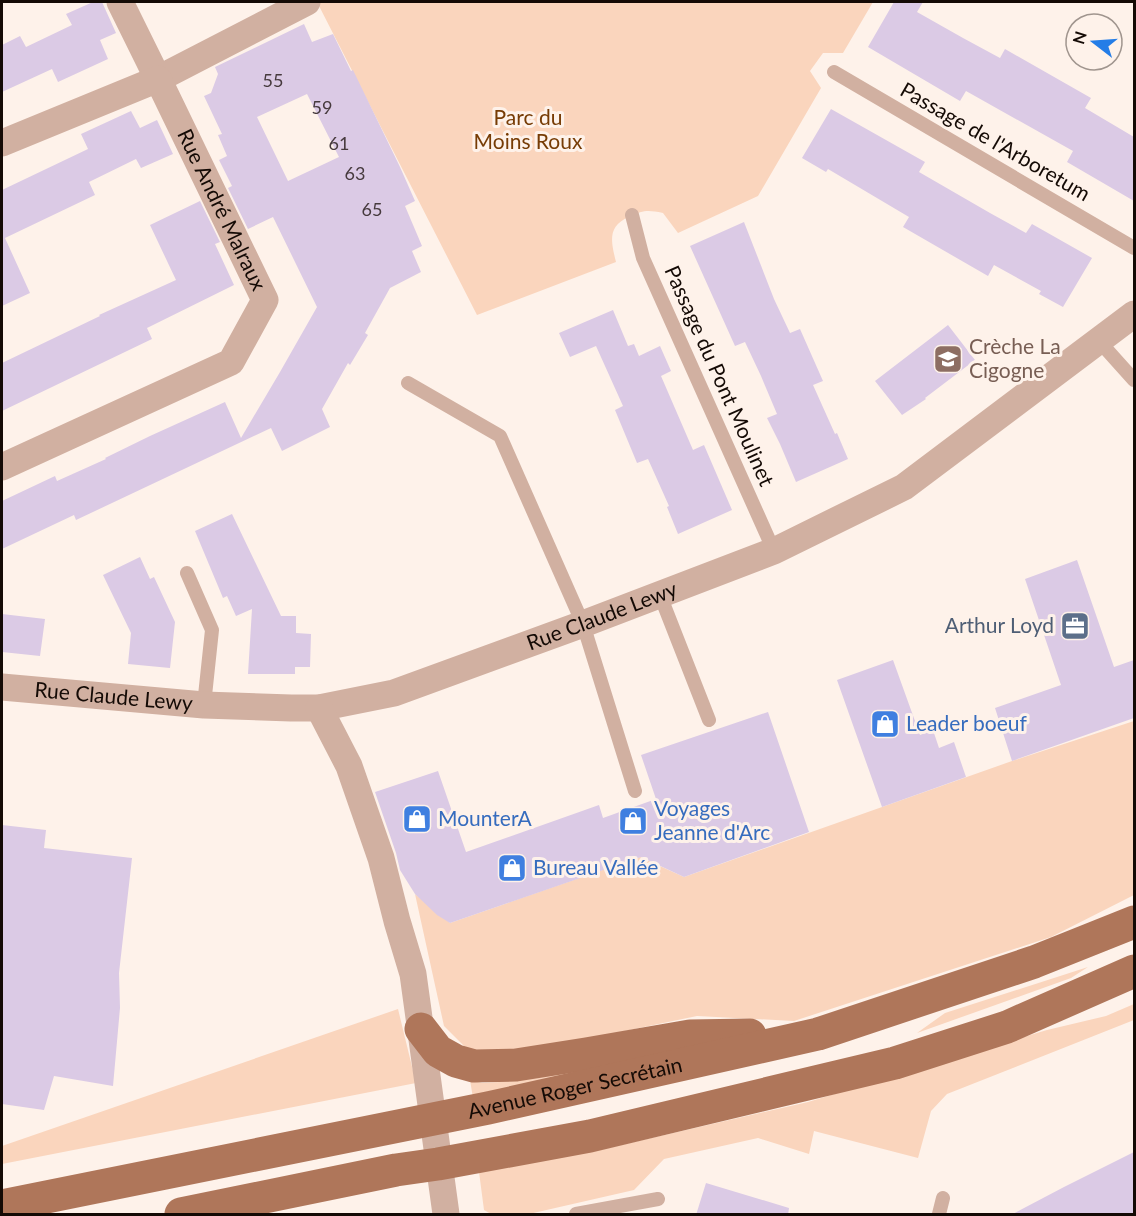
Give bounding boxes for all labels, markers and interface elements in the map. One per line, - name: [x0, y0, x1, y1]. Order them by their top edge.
- north arrow: [1064, 12, 1124, 72]
- text: N: [1068, 29, 1090, 46]
- house number: 55: [263, 69, 283, 91]
- street label: Passage de l'Arboretum: [896, 76, 1095, 205]
- house number: 59: [312, 96, 332, 118]
- park label: Parc du Moins Roux: [474, 104, 583, 153]
- street label: Rue André Malraux: [173, 124, 273, 294]
- house number: 61: [329, 132, 349, 154]
- house number: 63: [345, 162, 365, 184]
- house number: 65: [362, 198, 382, 220]
- street label: Passage du Pont Moulinet: [660, 261, 781, 490]
- place label: Crèche La Cigogne: [969, 333, 1061, 382]
- school or university icon: Crèche La Cigogne: [932, 343, 964, 375]
- street label: Rue Claude Lewy: [523, 575, 680, 655]
- office icon: Arthur Loyd: [1059, 610, 1091, 642]
- place label: Arthur Loyd: [945, 612, 1054, 637]
- street label: Rue Claude Lewy: [34, 676, 194, 715]
- shop icon: Leader boeuf: [869, 708, 901, 740]
- place label: Leader boeuf: [906, 710, 1027, 735]
- place label: Voyages Jeanne d'Arc: [654, 795, 770, 844]
- shop icon: MounterA: [401, 803, 433, 835]
- place label: MounterA: [438, 805, 532, 830]
- shop icon: Voyages Jeanne d'Arc: [617, 805, 649, 837]
- shop icon: Bureau Vallée: [496, 852, 528, 884]
- place label: Bureau Vallée: [533, 854, 658, 879]
- street label: Avenue Roger Secrétain: [465, 1051, 684, 1123]

